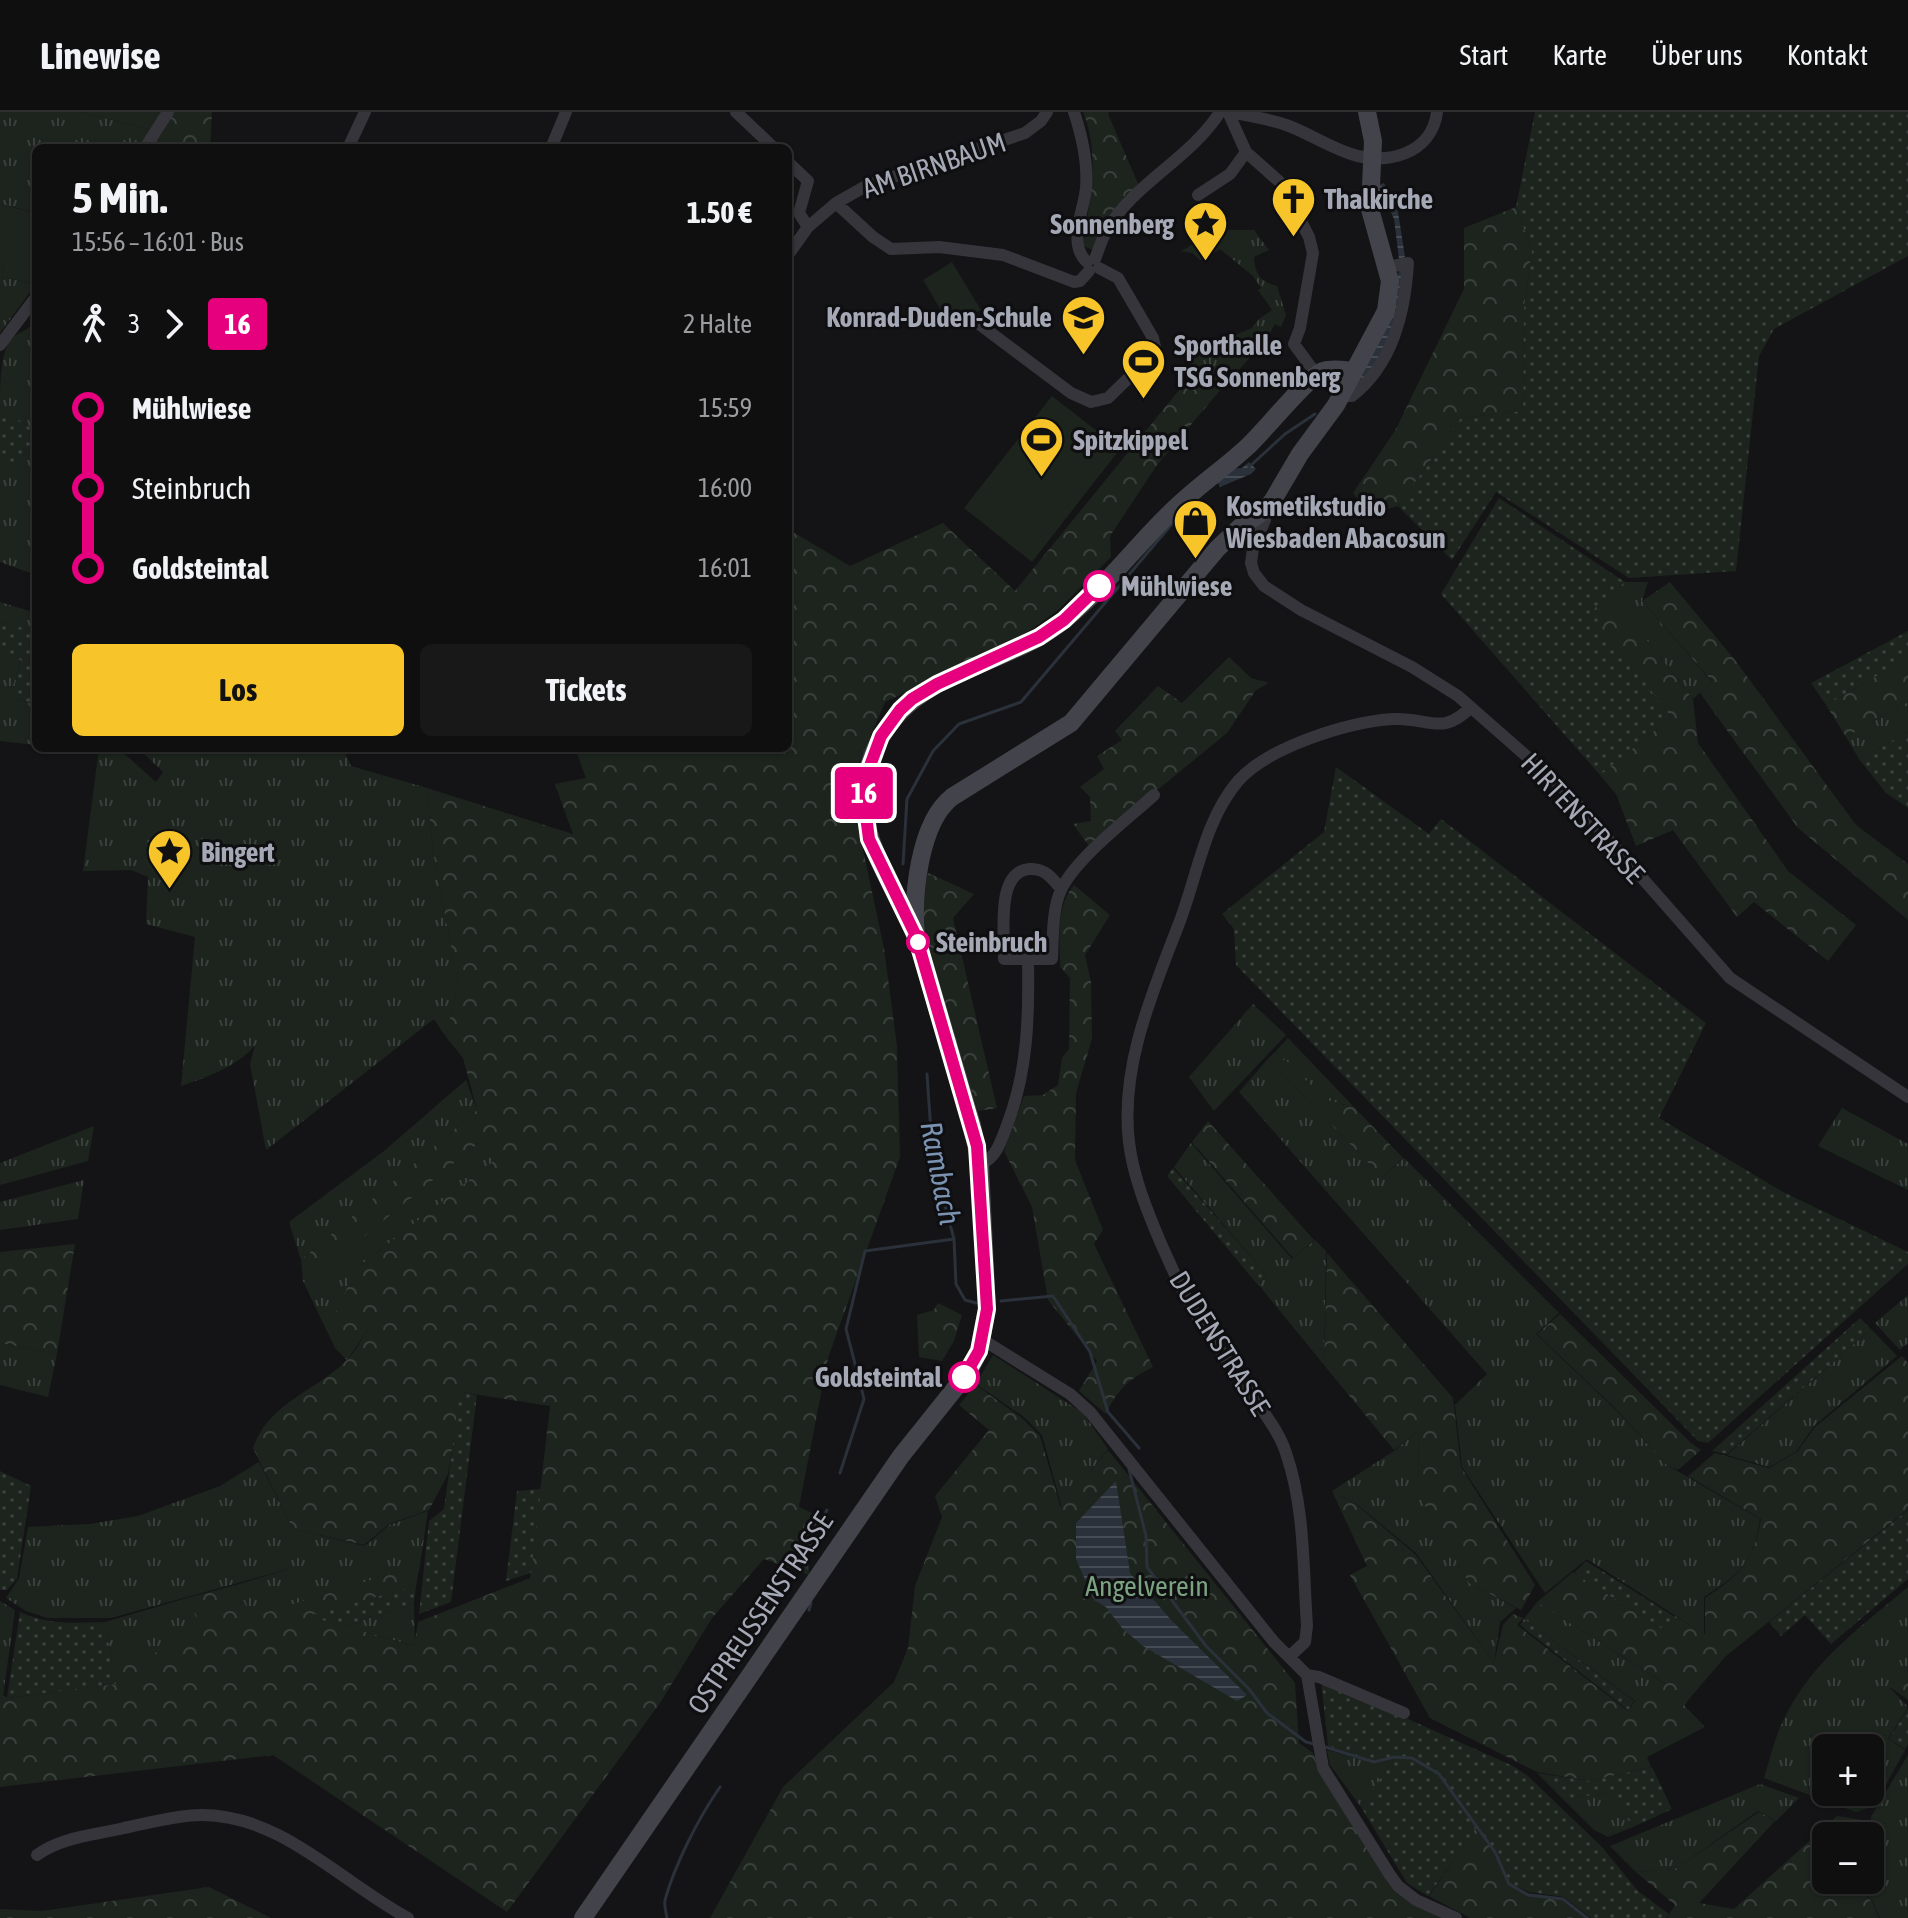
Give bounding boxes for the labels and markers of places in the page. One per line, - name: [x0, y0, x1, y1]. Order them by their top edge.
- church icon: Thalkirche: [1269, 175, 1317, 238]
- place label: Thalkirche: [1324, 183, 1433, 215]
- place icon: Sonnenberg: [1181, 200, 1229, 263]
- place label: Sonnenberg: [1050, 208, 1175, 240]
- school or university icon: Konrad-Duden-Schule: [1059, 293, 1107, 356]
- place label: Konrad-Duden-Schule: [826, 301, 1052, 333]
- place label: Sporthalle TSG Sonnenberg: [1174, 329, 1342, 393]
- sports icon: Sporthalle TSG Sonnenberg: [1119, 337, 1167, 400]
- sports icon: Spitzkippel: [1018, 416, 1066, 479]
- place label: Spitzkippel: [1073, 424, 1188, 456]
- place label: Kosmetikstudio Wiesbaden Abacosun: [1225, 490, 1446, 554]
- shop icon: Kosmetikstudio Wiesbaden Abacosun: [1171, 498, 1219, 561]
- place label: Mühlwiese: [1121, 570, 1232, 602]
- marker: Mühlwiese: [1084, 571, 1114, 601]
- place icon: Bingert: [146, 828, 194, 891]
- place label: Bingert: [201, 836, 275, 868]
- place label: Steinbruch: [936, 926, 1047, 958]
- marker: Steinbruch: [907, 931, 929, 953]
- place label: Goldsteintal: [815, 1361, 943, 1393]
- marker: Goldsteintal: [949, 1362, 979, 1392]

